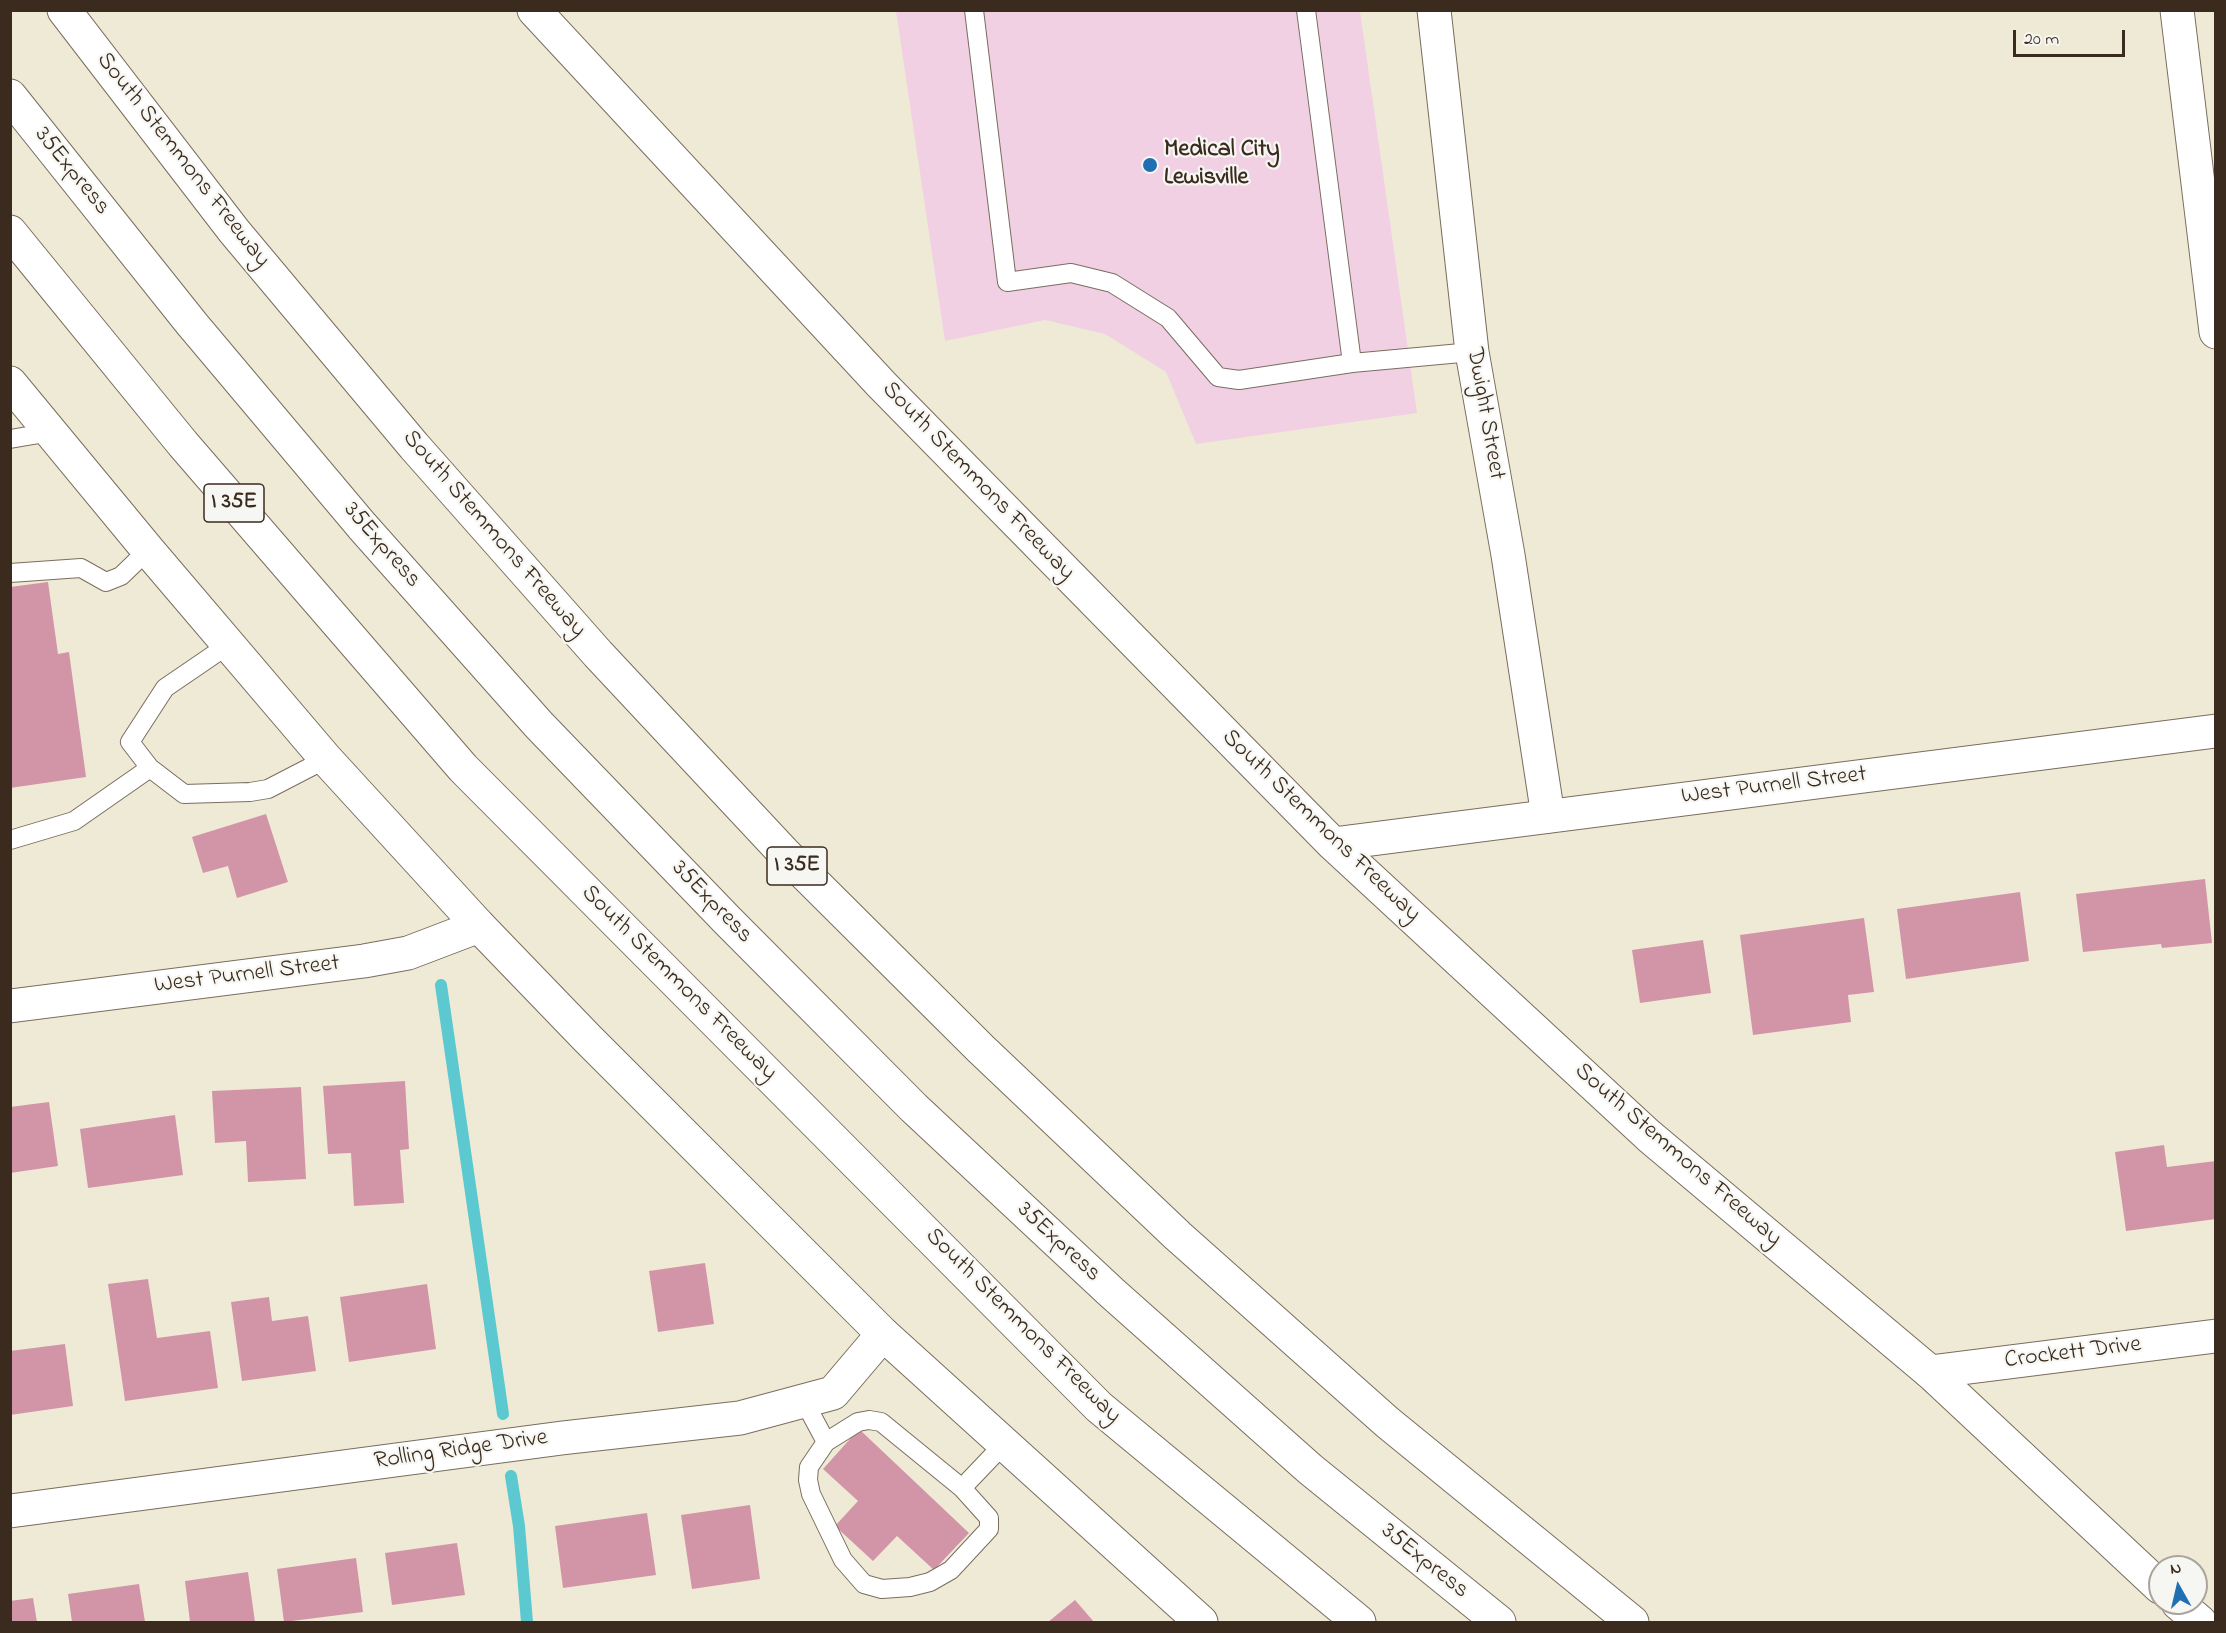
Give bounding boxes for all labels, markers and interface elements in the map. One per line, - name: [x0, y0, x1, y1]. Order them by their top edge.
- scale bar: [2016, 18, 2128, 56]
- text: 20 m: [2024, 27, 2059, 53]
- street label: South Stemmons Freeway: [89, 47, 275, 275]
- street label: 35Express: [27, 122, 115, 222]
- place label: Medical City Lewisville: [1164, 137, 1280, 193]
- marker: Medical City Lewisville: [1141, 156, 1159, 174]
- street label: Dwight Street: [1458, 346, 1510, 482]
- street label: South Stemmons Freeway: [874, 376, 1080, 588]
- street label: South Stemmons Freeway: [395, 425, 591, 645]
- road number: I 35E: [204, 484, 264, 522]
- street label: 35Express: [336, 497, 426, 595]
- street label: South Stemmons Freeway: [1214, 724, 1426, 930]
- street label: West Purnell Street: [1680, 761, 1868, 813]
- road number: I 35E: [767, 847, 827, 885]
- street label: 35Express: [664, 855, 758, 951]
- street label: South Stemmons Freeway: [574, 880, 782, 1088]
- street label: West Purnell Street: [153, 950, 341, 1002]
- street label: South Stemmons Freeway: [1567, 1058, 1787, 1254]
- street label: 35Express: [1010, 1197, 1106, 1289]
- street label: South Stemmons Freeway: [918, 1223, 1126, 1431]
- street label: Crockett Drive: [2003, 1331, 2143, 1377]
- street label: Rolling Ridge Drive: [372, 1425, 550, 1477]
- street label: 35Express: [1374, 1518, 1474, 1606]
- north arrow: [2148, 1555, 2208, 1615]
- text: N: [2169, 1557, 2183, 1582]

